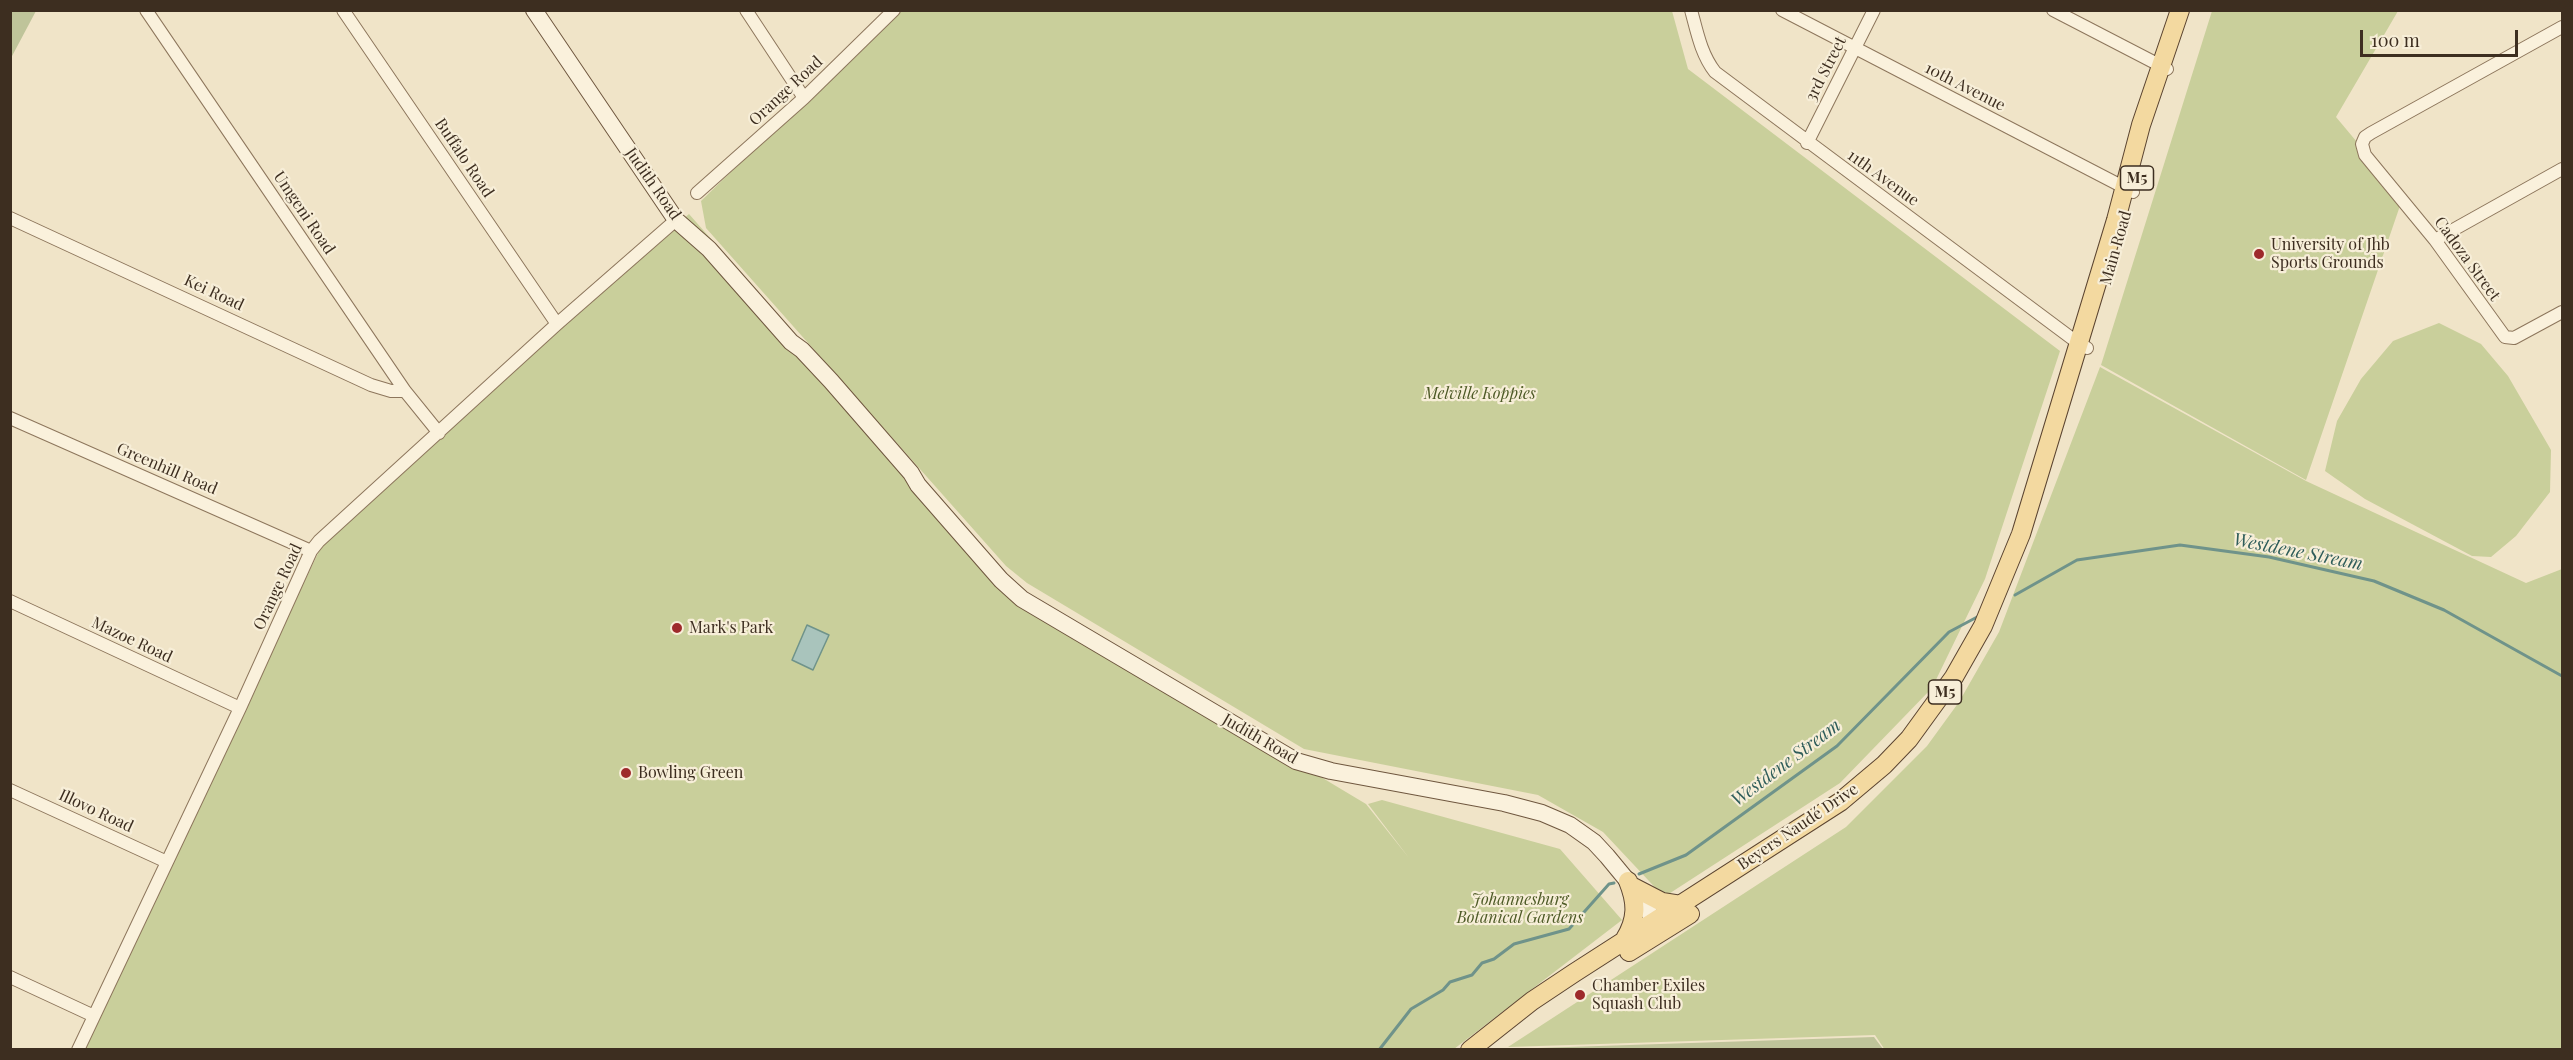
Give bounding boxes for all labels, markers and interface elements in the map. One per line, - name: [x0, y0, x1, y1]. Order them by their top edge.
- scale bar: [2363, 18, 2520, 56]
- text: 100 m: [2371, 28, 2420, 52]
- street label: 3rd Street: [1801, 33, 1851, 105]
- street label: Orange Road: [745, 52, 827, 130]
- street label: 10th Avenue: [1922, 59, 2008, 115]
- street label: Buffalo Road: [431, 115, 497, 201]
- street label: Judith Road: [621, 144, 685, 224]
- street label: 11th Avenue: [1844, 146, 1922, 210]
- road number: M5: [2120, 166, 2154, 190]
- street label: Umgeni Road: [269, 168, 339, 258]
- street label: Main Road: [2096, 209, 2136, 287]
- street label: Cadoza Street: [2430, 213, 2504, 305]
- place label: University of Jhb Sports Grounds: [2271, 235, 2390, 273]
- marker: University of Jhb Sports Grounds: [2252, 247, 2266, 261]
- street label: Kei Road: [181, 271, 247, 315]
- park label: Melville Koppies: [1424, 384, 1536, 404]
- street label: Greenhill Road: [114, 439, 220, 499]
- water label: Westdene Stream: [2232, 529, 2364, 575]
- street label: Orange Road: [250, 541, 306, 633]
- street label: Mazoe Road: [89, 613, 175, 667]
- place label: Mark's Park: [689, 618, 773, 638]
- marker: Mark's Park: [670, 621, 684, 635]
- road number: M5: [1928, 680, 1962, 704]
- street label: Judith Road: [1219, 710, 1301, 768]
- water label: Westdene Stream: [1727, 715, 1845, 811]
- place label: Bowling Green: [638, 763, 743, 783]
- marker: Bowling Green: [619, 766, 633, 780]
- street label: Beyers Naudé Drive: [1734, 780, 1862, 874]
- street label: Illovo Road: [56, 785, 136, 837]
- park label: Johannesburg Botanical Gardens: [1457, 890, 1583, 928]
- place label: Chamber Exiles Squash Club: [1592, 976, 1705, 1014]
- marker: Chamber Exiles Squash Club: [1573, 988, 1587, 1002]

